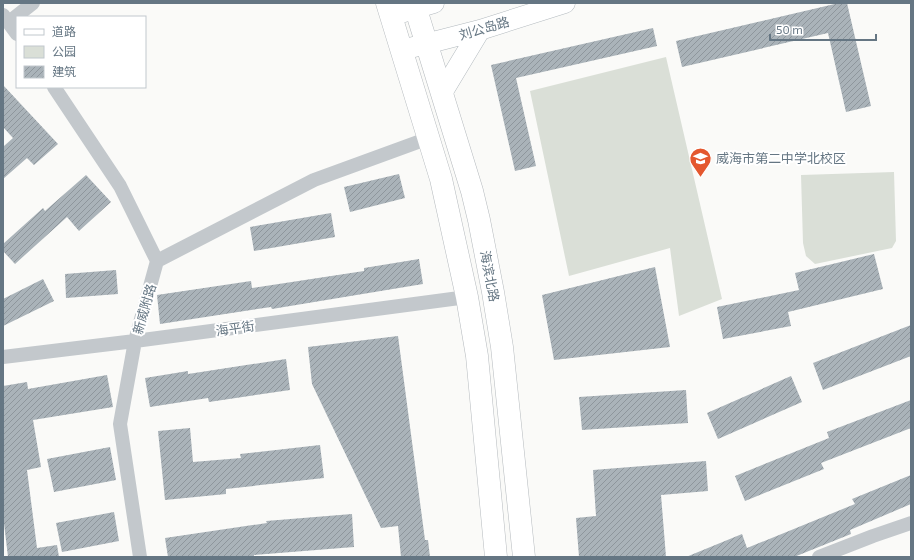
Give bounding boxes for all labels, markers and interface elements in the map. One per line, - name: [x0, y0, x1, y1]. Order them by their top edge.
- street label: 刘公岛路: [457, 13, 511, 43]
- legend: [16, 16, 146, 88]
- scale bar: [770, 16, 876, 42]
- text: 50 m: [776, 22, 803, 36]
- text: 道路: [52, 24, 76, 38]
- text: 公园: [52, 44, 76, 58]
- text: 建筑: [52, 64, 76, 78]
- school or university icon: 威海市第二中学北校区: [688, 145, 714, 178]
- place label: 威海市第二中学北校区: [716, 150, 846, 166]
- street label: 海滨北路: [477, 249, 503, 303]
- street label: 新威附路: [129, 282, 159, 336]
- street label: 海平街: [215, 317, 255, 339]

